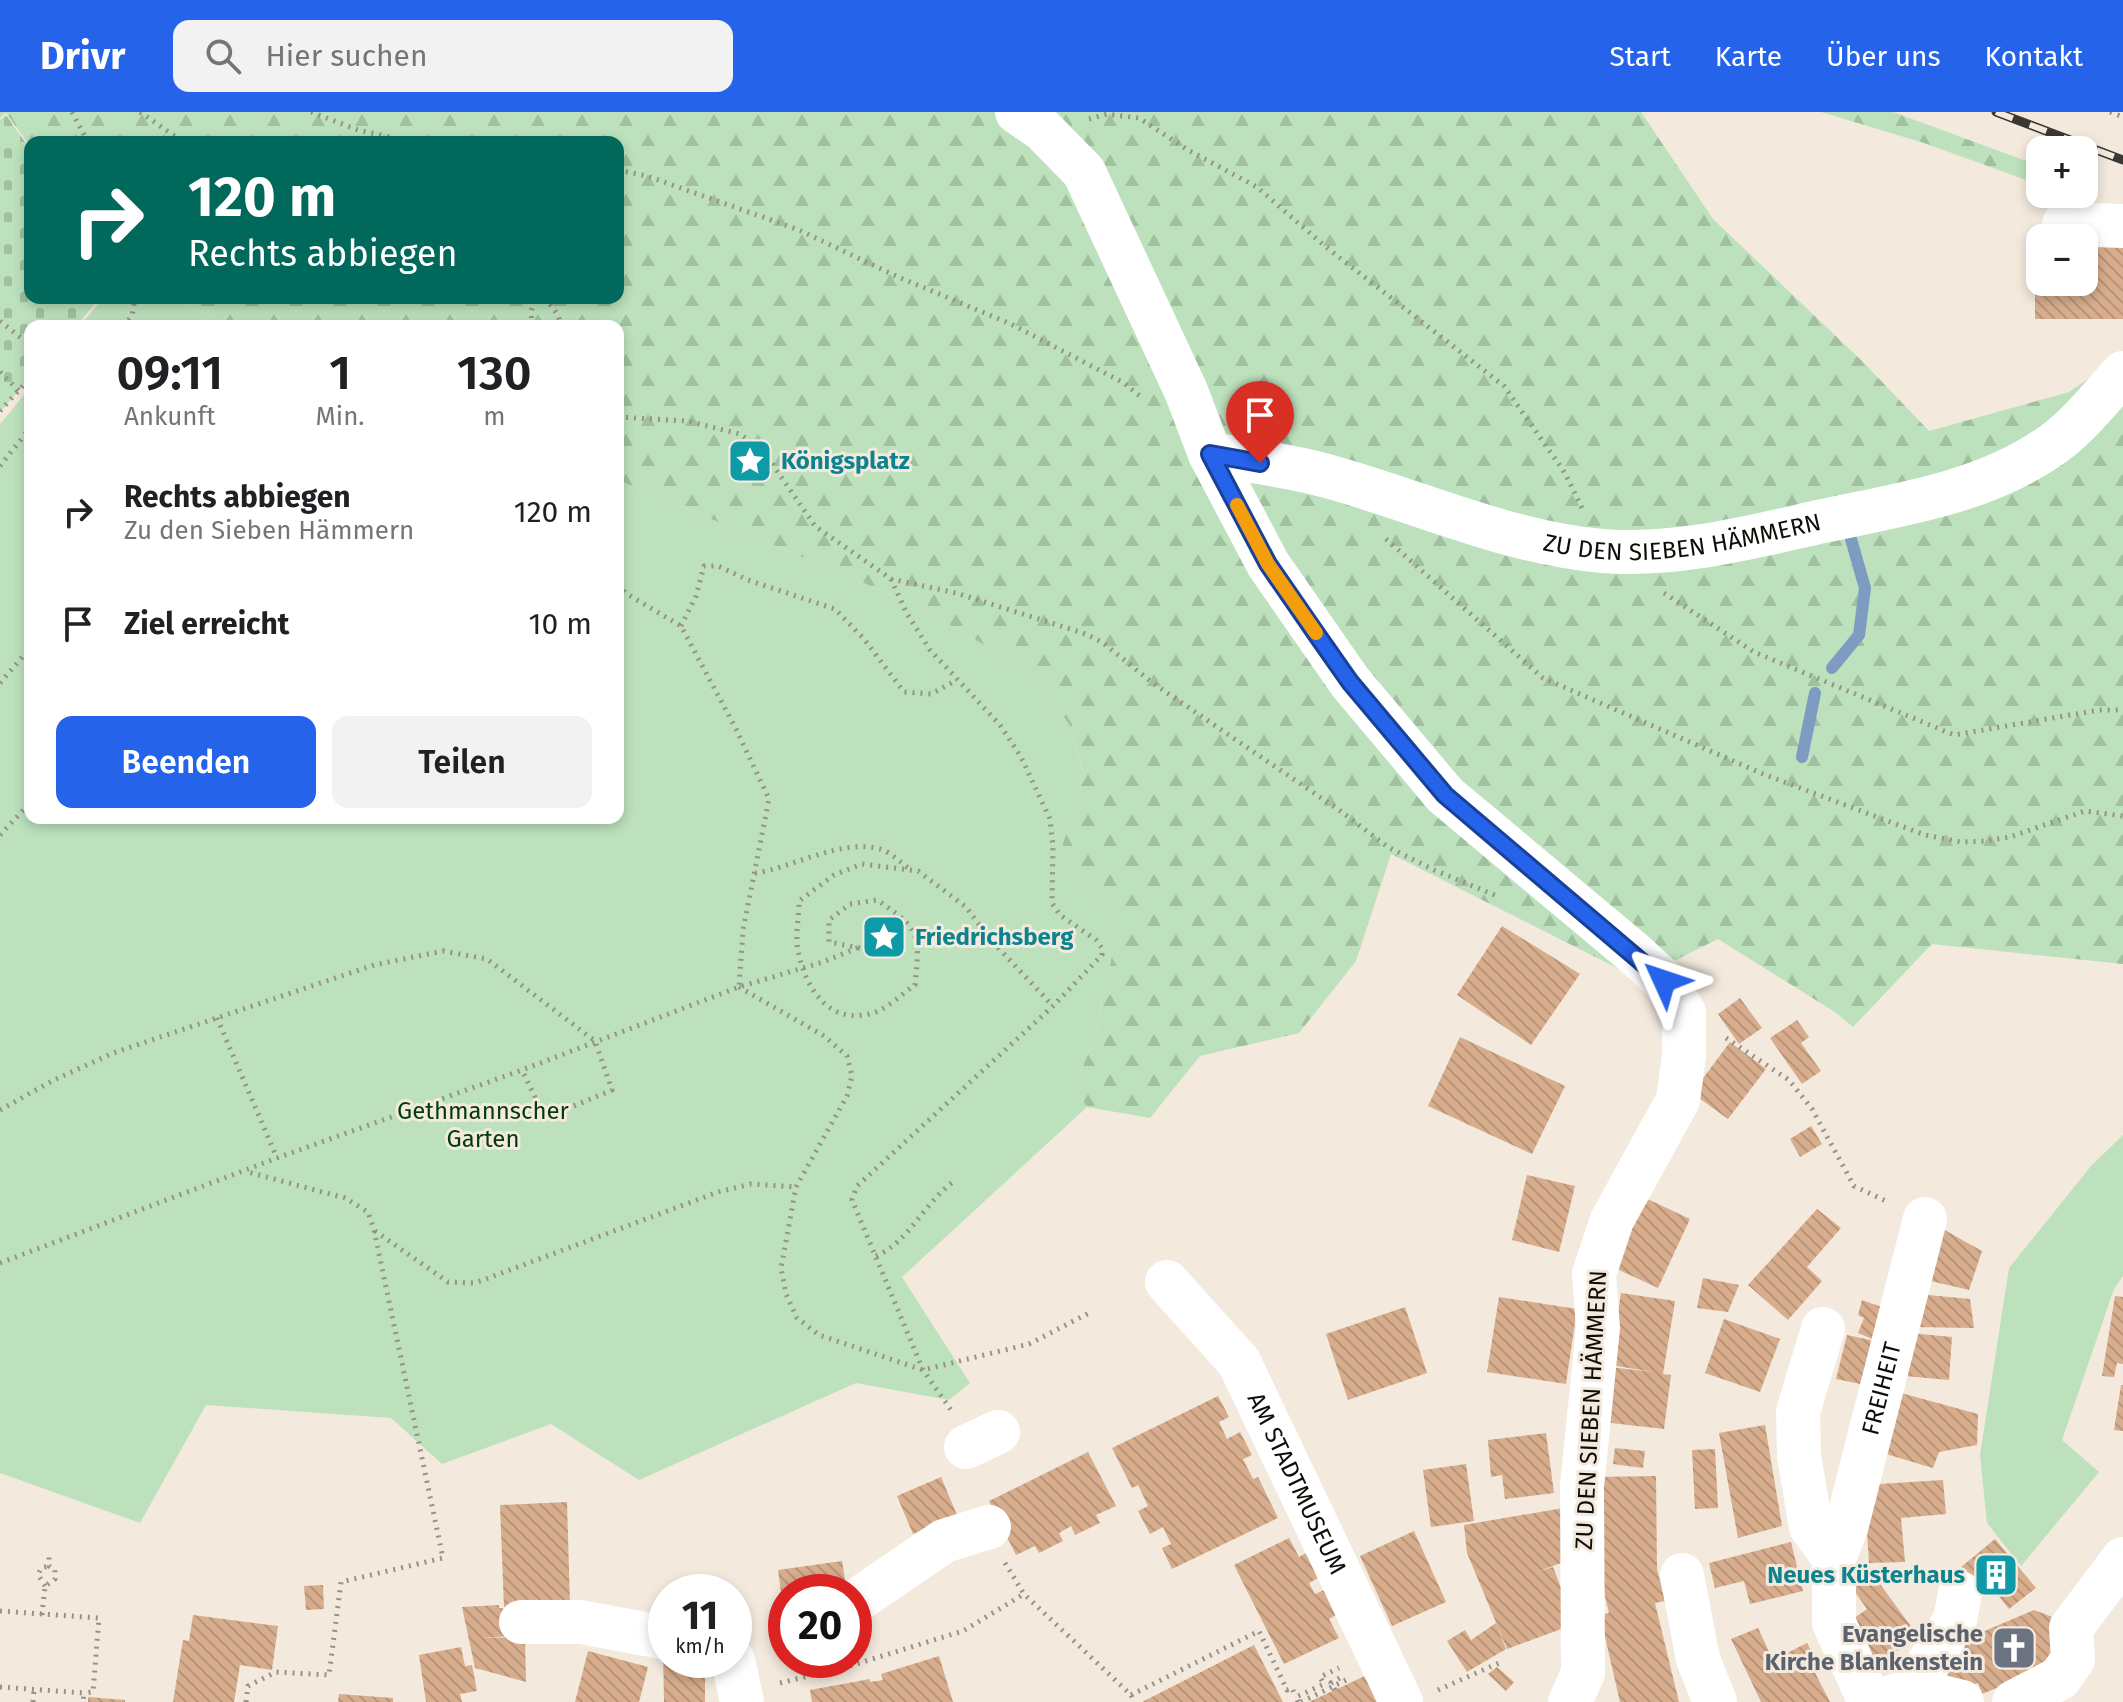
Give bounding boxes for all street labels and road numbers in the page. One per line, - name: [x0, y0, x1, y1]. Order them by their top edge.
- street label: ZU DEN SIEBEN HÄMMERN: [1541, 508, 1824, 566]
- street label: ZU DEN SIEBEN HÄMMERN: [1570, 1269, 1612, 1551]
- street label: FREIHEIT: [1856, 1339, 1907, 1438]
- street label: AM STADTMUSEUM: [1242, 1388, 1352, 1579]

